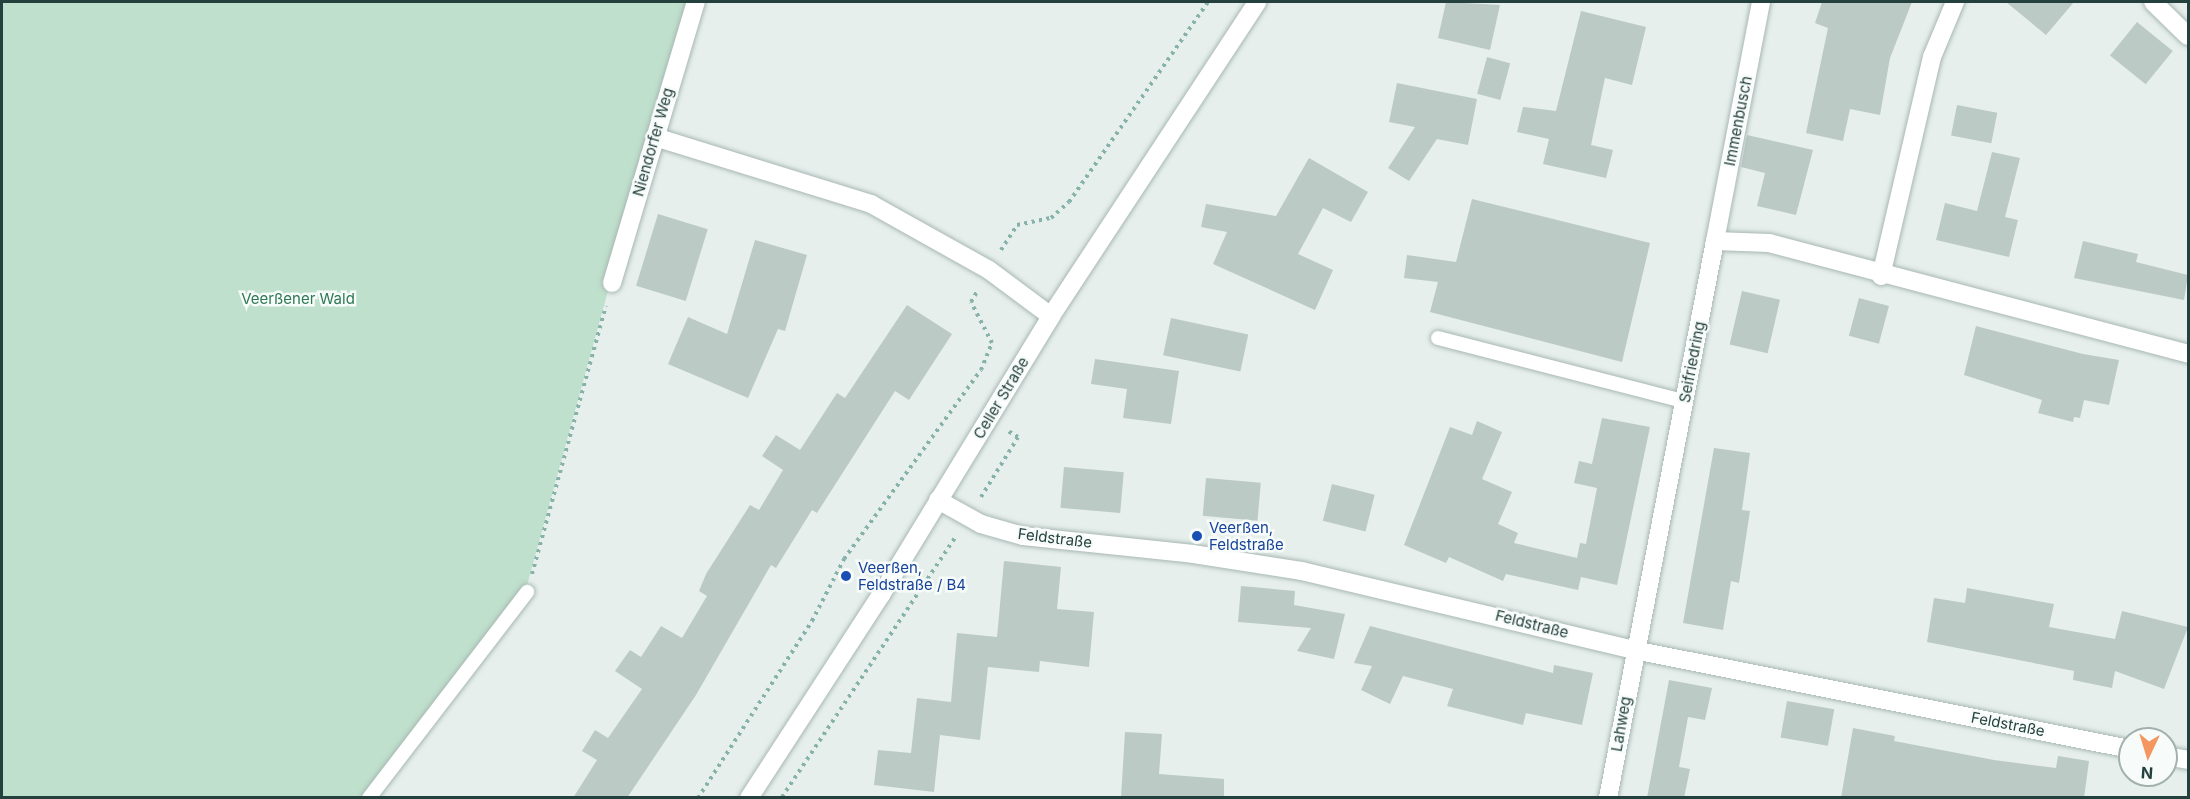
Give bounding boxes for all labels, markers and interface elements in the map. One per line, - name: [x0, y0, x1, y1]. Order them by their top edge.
- street label: Immenbusch: [1720, 74, 1756, 168]
- street label: Niendorfer Weg: [629, 86, 677, 198]
- park label: Veerßener Wald: [241, 290, 355, 308]
- street label: Seifriedring: [1675, 320, 1709, 404]
- street label: Celler Straße: [970, 354, 1032, 442]
- place label: Veerßen, Feldstraße: [1209, 518, 1284, 553]
- street label: Feldstraße: [1017, 525, 1093, 551]
- marker: Veerßen, Feldstraße: [1190, 529, 1204, 543]
- place label: Veerßen, Feldstraße / B4: [858, 558, 966, 593]
- marker: Veerßen, Feldstraße / B4: [839, 569, 853, 583]
- street label: Feldstraße: [1494, 606, 1570, 642]
- street label: Lahweg: [1607, 695, 1635, 753]
- street label: Feldstraße: [1970, 708, 2046, 740]
- north arrow: [2118, 727, 2178, 787]
- text: N: [2140, 763, 2154, 783]

